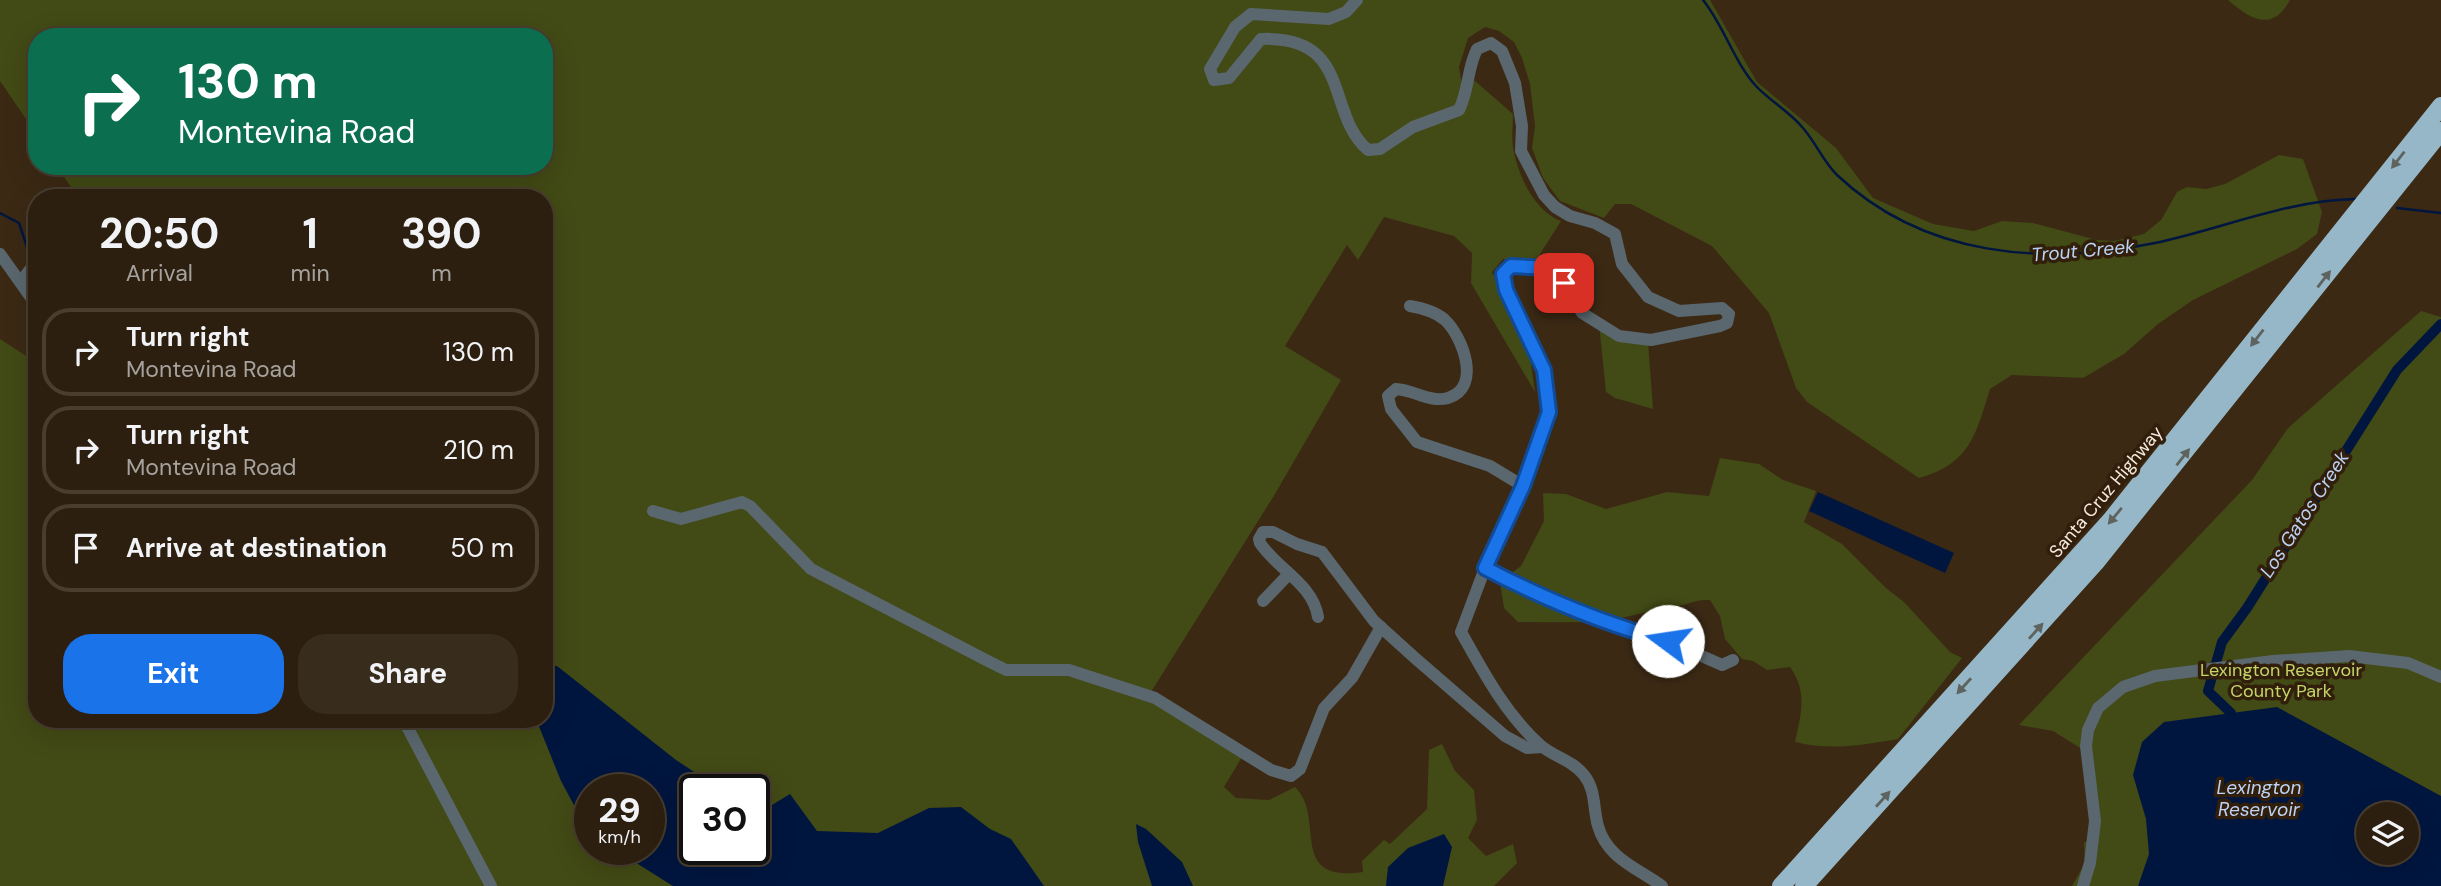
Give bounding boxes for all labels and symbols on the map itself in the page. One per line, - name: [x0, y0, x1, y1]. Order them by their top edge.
- one-way arrow: [2391, 150, 2406, 168]
- water label: Trout Creek: [2030, 234, 2136, 267]
- pin: [1534, 253, 1594, 313]
- one-way arrow: [2317, 270, 2332, 288]
- one-way arrow: [2250, 329, 2265, 347]
- street label: Santa Cruz Highway: [2044, 421, 2168, 563]
- water label: Los Gatos Creek: [2254, 446, 2355, 582]
- one-way arrow: [2175, 448, 2190, 466]
- one-way arrow: [2108, 507, 2123, 524]
- position arrow: [1631, 604, 1705, 678]
- one-way arrow: [2028, 623, 2044, 640]
- park label: Lexington Reservoir County Park: [2200, 658, 2362, 703]
- one-way arrow: [1956, 677, 1972, 695]
- speed limit sign: 30: [679, 774, 770, 865]
- water label: Lexington Reservoir: [2216, 775, 2302, 822]
- one-way arrow: [1875, 790, 1891, 808]

